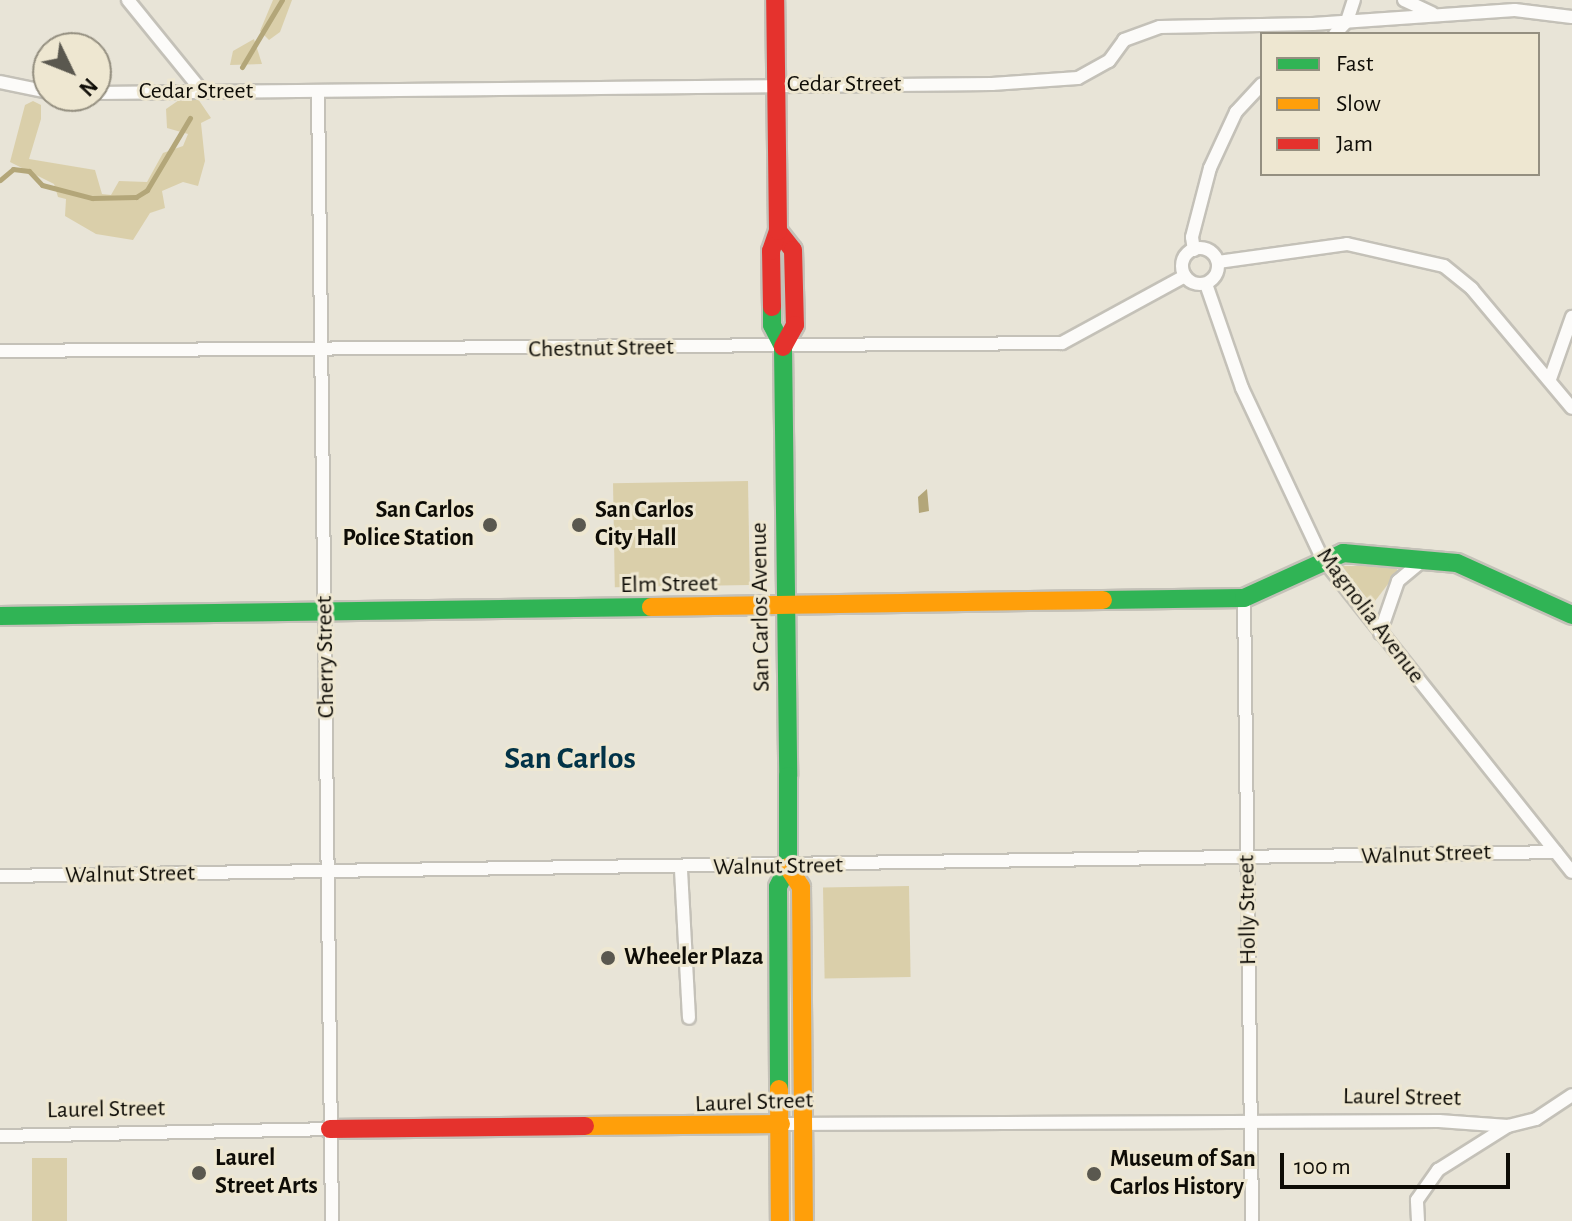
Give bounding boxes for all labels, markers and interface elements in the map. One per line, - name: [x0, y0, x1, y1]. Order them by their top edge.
- north arrow: [32, 32, 112, 112]
- legend: [1260, 32, 1540, 176]
- text: Fast: [1336, 52, 1373, 76]
- street label: Cedar Street: [787, 71, 901, 99]
- text: N: [75, 74, 101, 100]
- street label: Cedar Street: [139, 78, 253, 106]
- text: Slow: [1336, 92, 1381, 116]
- text: Jam: [1336, 132, 1373, 156]
- street label: Chestnut Street: [528, 333, 674, 365]
- place label: San Carlos Police Station: [342, 497, 474, 553]
- place label: San Carlos City Hall: [595, 497, 694, 553]
- marker: San Carlos Police Station: [481, 516, 499, 534]
- marker: San Carlos City Hall: [570, 516, 588, 534]
- street label: San Carlos Avenue: [745, 522, 777, 692]
- street label: Magnolia Avenue: [1310, 542, 1430, 690]
- street label: Elm Street: [620, 570, 718, 600]
- street label: Cherry Street: [311, 595, 341, 719]
- district label: San Carlos: [504, 739, 636, 777]
- street label: Walnut Street: [1361, 838, 1491, 872]
- street label: Walnut Street: [713, 851, 843, 883]
- street label: Holly Street: [1233, 855, 1263, 965]
- street label: Walnut Street: [65, 859, 195, 891]
- place label: Wheeler Plaza: [624, 944, 763, 972]
- marker: Wheeler Plaza: [599, 949, 617, 967]
- street label: Laurel Street: [1343, 1083, 1461, 1113]
- street label: Laurel Street: [694, 1087, 814, 1119]
- street label: Laurel Street: [47, 1095, 165, 1125]
- scale bar: [1284, 1137, 1514, 1187]
- place label: Laurel Street Arts: [215, 1145, 318, 1201]
- place label: Museum of San Carlos History: [1110, 1146, 1256, 1202]
- text: 100 m: [1294, 1155, 1351, 1179]
- marker: Laurel Street Arts: [190, 1164, 208, 1182]
- marker: Museum of San Carlos History: [1085, 1165, 1103, 1183]

